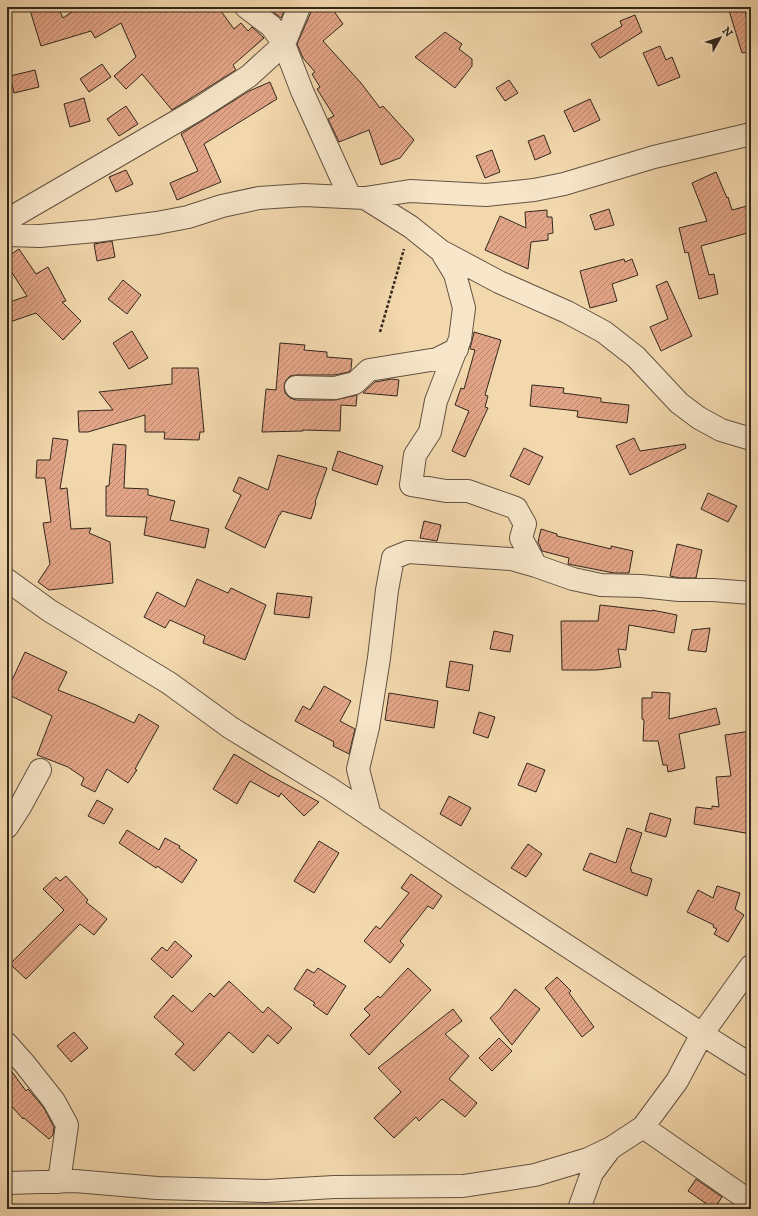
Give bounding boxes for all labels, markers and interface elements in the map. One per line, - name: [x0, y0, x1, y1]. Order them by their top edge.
- north arrow: [700, 18, 740, 58]
- text: N: [719, 24, 735, 40]

